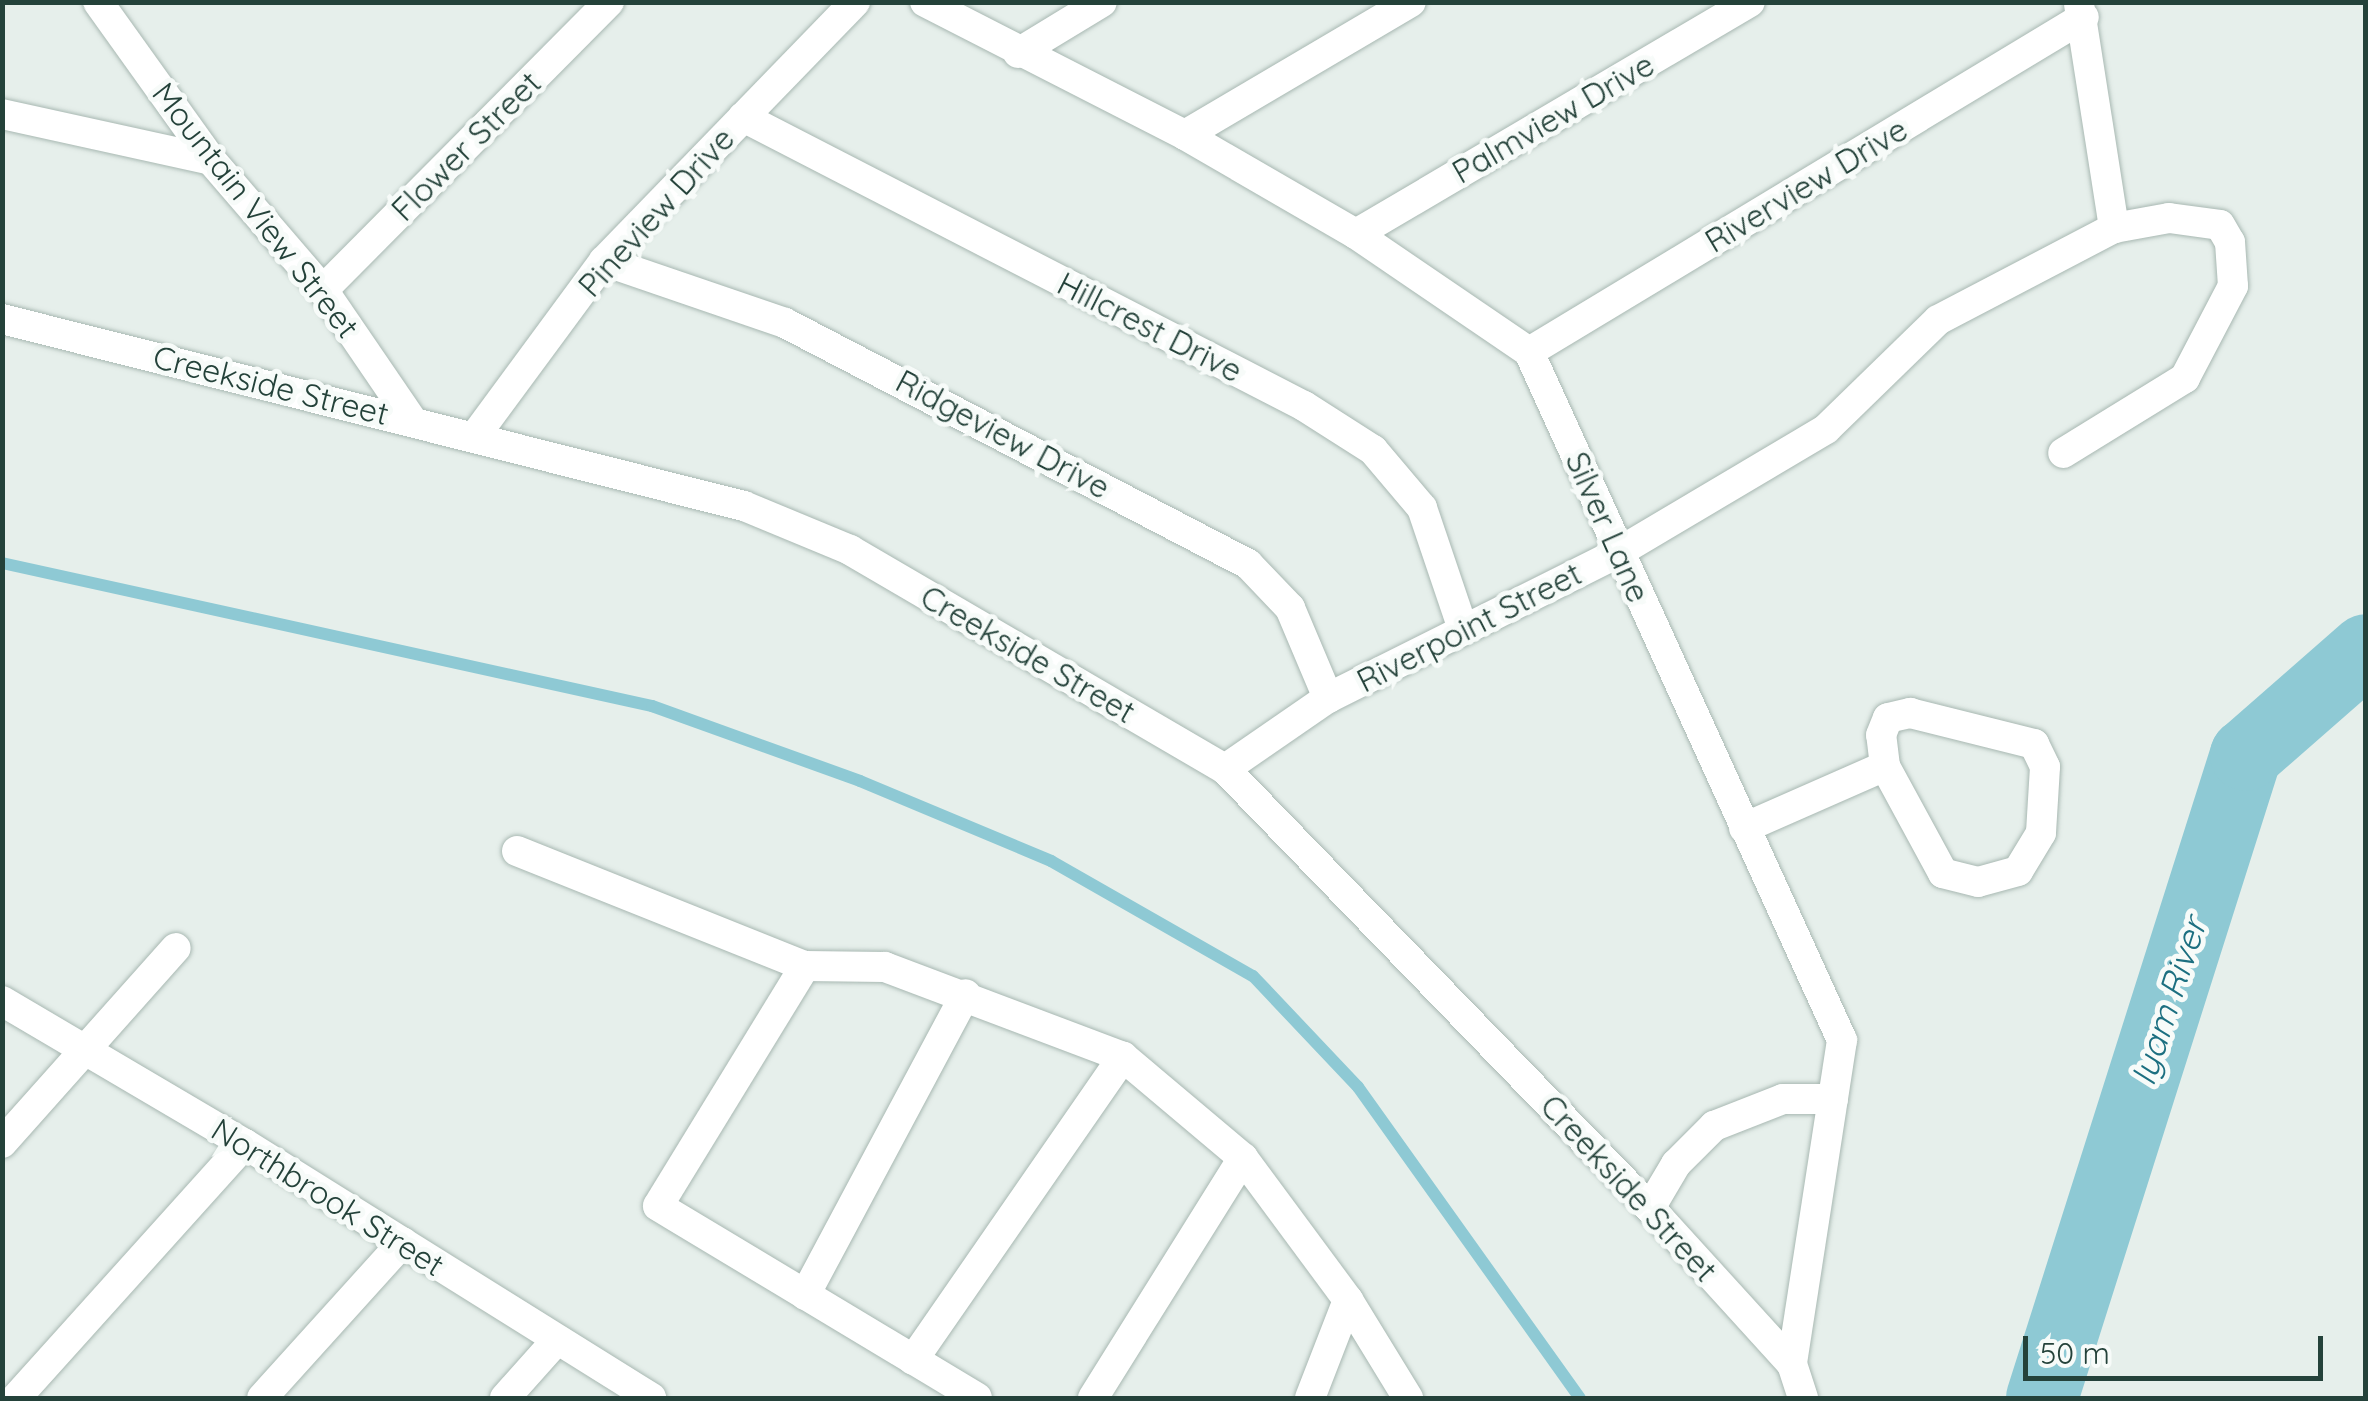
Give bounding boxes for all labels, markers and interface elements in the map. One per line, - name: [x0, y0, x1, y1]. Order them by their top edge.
- street label: Palmview Drive: [1445, 45, 1661, 191]
- street label: Flower Street: [383, 63, 549, 229]
- street label: Mountain View Street: [144, 75, 368, 345]
- street label: Riverview Drive: [1698, 110, 1914, 260]
- street label: Pineview Drive: [570, 120, 742, 304]
- street label: Hillcrest Drive: [1051, 264, 1249, 390]
- street label: Creekside Street: [149, 337, 393, 433]
- street label: Ridgeview Drive: [890, 362, 1116, 506]
- street label: Silver Lane: [1558, 446, 1658, 608]
- street label: Riverpoint Street: [1350, 554, 1588, 700]
- street label: Creekside Street: [914, 577, 1142, 731]
- water label: Iyam River: [2121, 912, 2215, 1090]
- street label: Creekside Street: [1533, 1087, 1725, 1289]
- street label: Northbrook Street: [205, 1110, 451, 1284]
- scale bar: [2028, 1316, 2328, 1378]
- text: 50 m: [2040, 1334, 2110, 1372]

